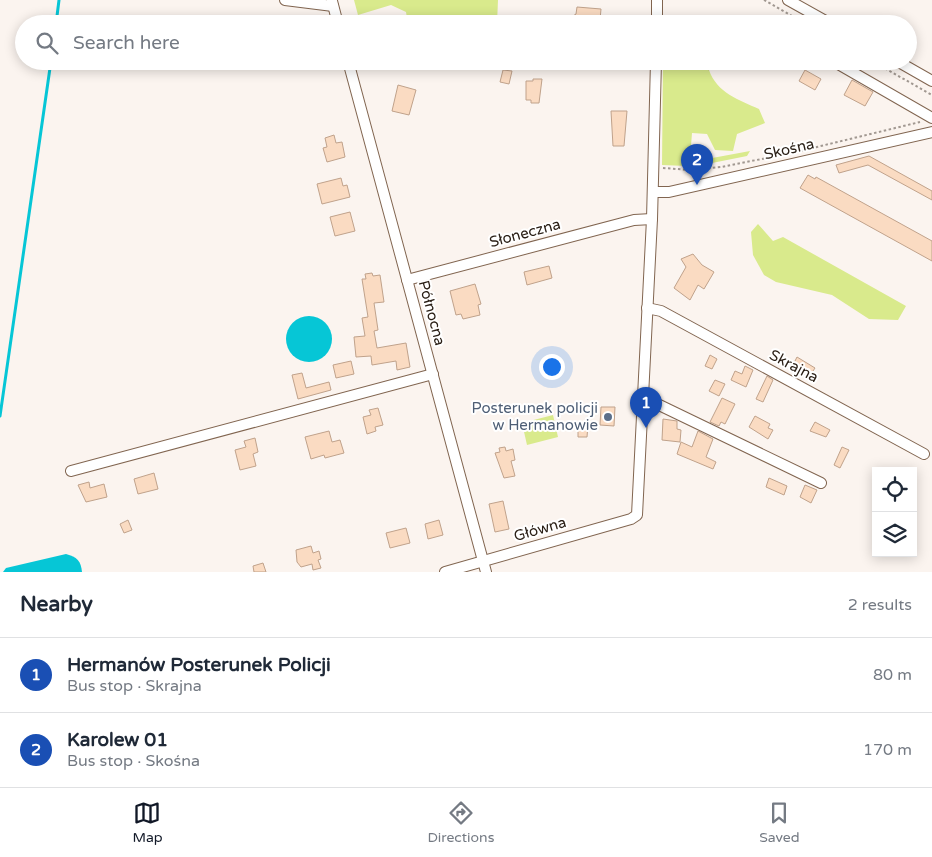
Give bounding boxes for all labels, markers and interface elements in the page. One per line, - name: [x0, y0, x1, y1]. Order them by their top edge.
- search box: [15, 15, 917, 70]
- icon: search: [33, 29, 61, 57]
- text: Search here: [73, 32, 180, 54]
- street label: Skośna: [762, 134, 816, 164]
- pin: 2: [681, 144, 713, 185]
- street label: Słoneczna: [487, 215, 563, 251]
- street label: Północna: [415, 278, 449, 348]
- street label: Skrajna: [766, 346, 822, 386]
- your location: [539, 354, 565, 380]
- pin: 1: [630, 387, 662, 428]
- place label: Posterunek policji w Hermanowie: [472, 399, 598, 434]
- marker: Posterunek policji w Hermanowie: [602, 411, 614, 423]
- map controls: [872, 467, 917, 557]
- button: locate: [872, 467, 917, 512]
- button: layers: [872, 512, 917, 557]
- street label: Główna: [512, 513, 568, 545]
- text: Nearby: [20, 592, 93, 617]
- text: 2 results: [848, 595, 912, 615]
- text: Hermanów Posterunek Policji: [67, 654, 331, 676]
- text: 1: [31, 665, 41, 685]
- text: 80 m: [873, 665, 912, 685]
- text: Bus stop · Skrajna: [67, 676, 202, 696]
- text: Karolew 01: [67, 729, 168, 751]
- text: 2: [31, 740, 41, 760]
- text: 170 m: [863, 740, 912, 760]
- text: Bus stop · Skośna: [67, 751, 200, 771]
- tab: Map: [132, 799, 163, 846]
- tab: Directions: [427, 799, 494, 846]
- tab: Saved: [759, 799, 800, 846]

